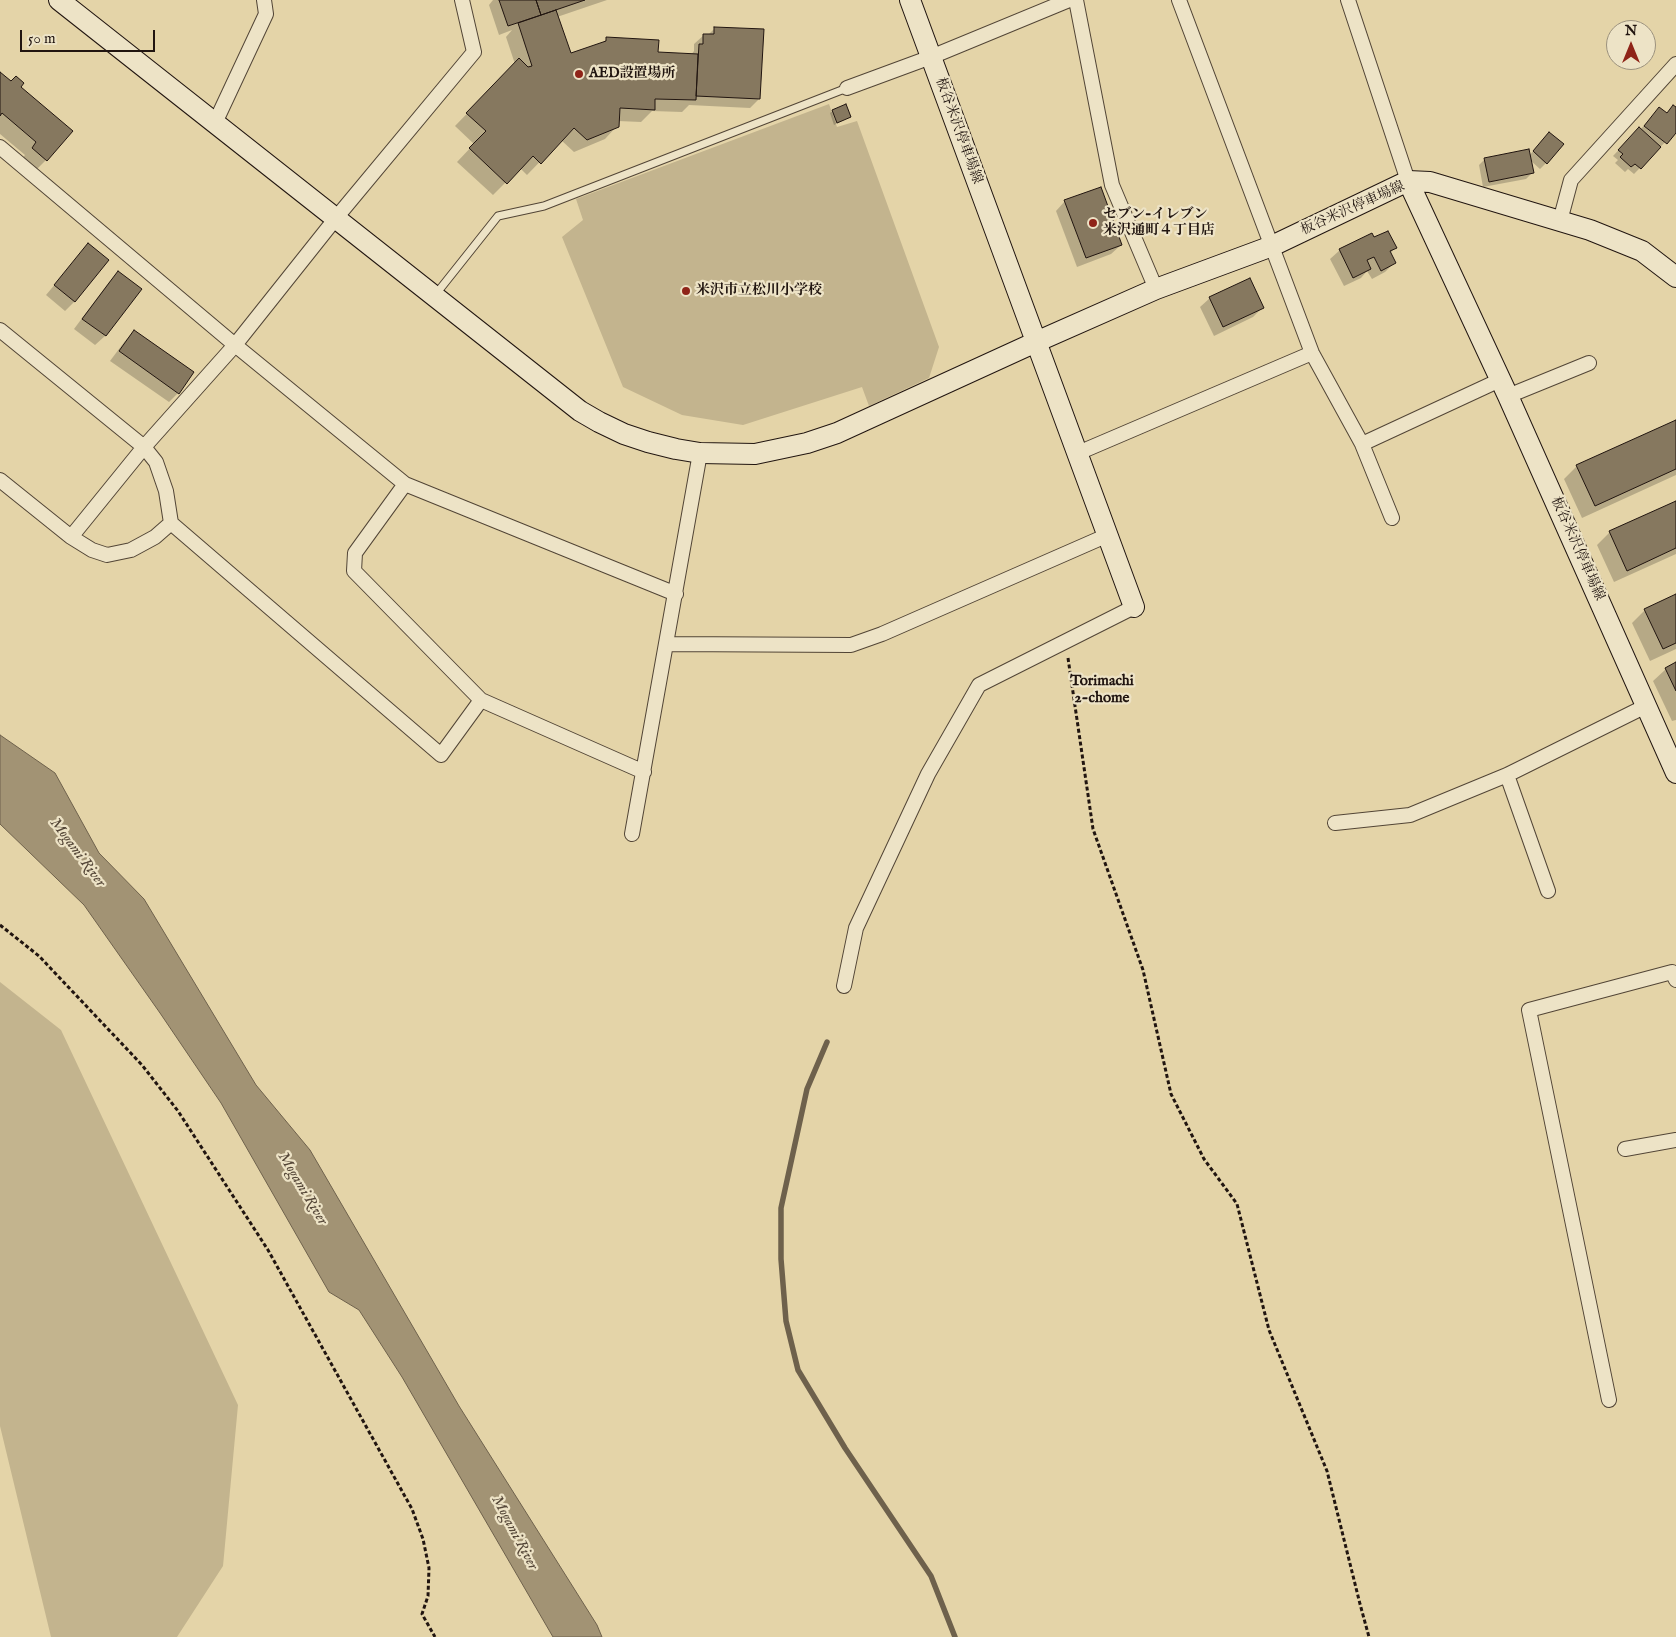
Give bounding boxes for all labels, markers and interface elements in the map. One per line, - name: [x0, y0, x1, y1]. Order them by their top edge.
- scale bar: [22, 20, 158, 52]
- north arrow: [1606, 20, 1656, 70]
- text: N: [1625, 22, 1637, 40]
- text: 50 m: [28, 29, 56, 48]
- place label: AED設置場所: [589, 66, 675, 82]
- marker: AED設置場所: [573, 68, 585, 80]
- street label: 板谷米沢停車場線: [931, 76, 985, 186]
- street label: 板谷米沢停車場線: [1298, 179, 1408, 239]
- place label: セブン-イレブン 米沢通町４丁目店: [1103, 207, 1215, 240]
- marker: セブン-イレブン 米沢通町４丁目店: [1087, 217, 1099, 229]
- place label: 米沢市立松川小学校: [696, 283, 822, 299]
- marker: 米沢市立松川小学校: [680, 285, 692, 297]
- street label: 板谷米沢停車場線: [1547, 494, 1607, 604]
- district label: Torimachi 2-chome: [1070, 673, 1134, 708]
- water label: Mogami River: [45, 815, 109, 891]
- water label: Mogami River: [273, 1149, 331, 1229]
- water label: Mogami River: [487, 1493, 541, 1573]

